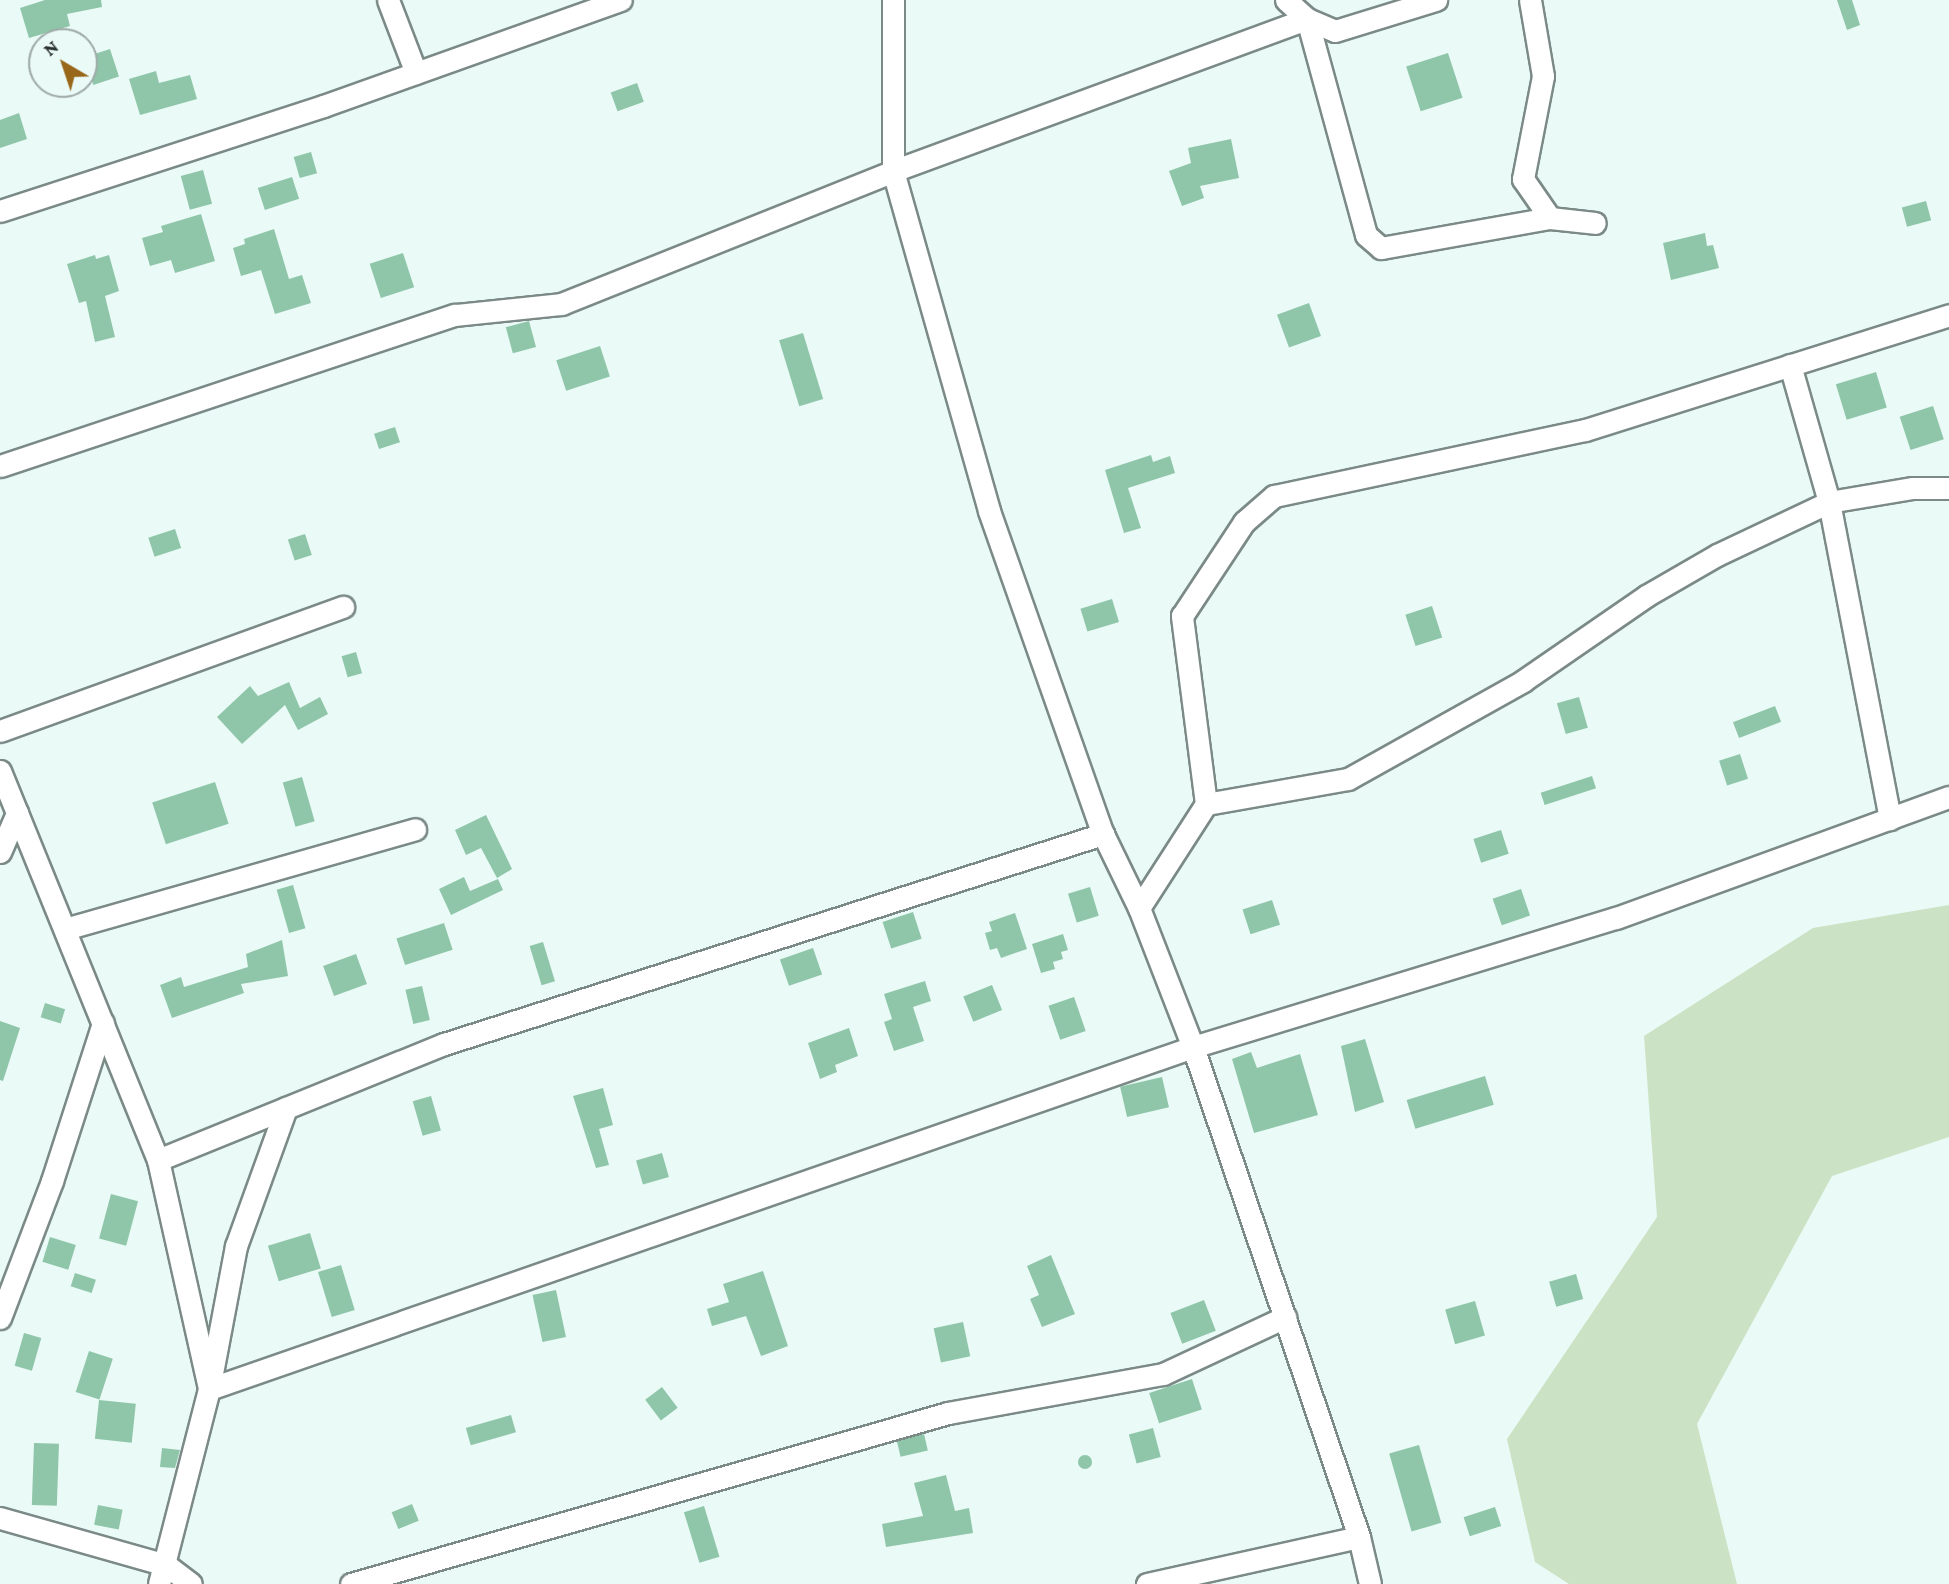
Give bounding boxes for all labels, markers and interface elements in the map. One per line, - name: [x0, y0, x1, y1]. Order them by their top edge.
- north arrow: [28, 28, 98, 98]
- text: N: [39, 36, 62, 60]

